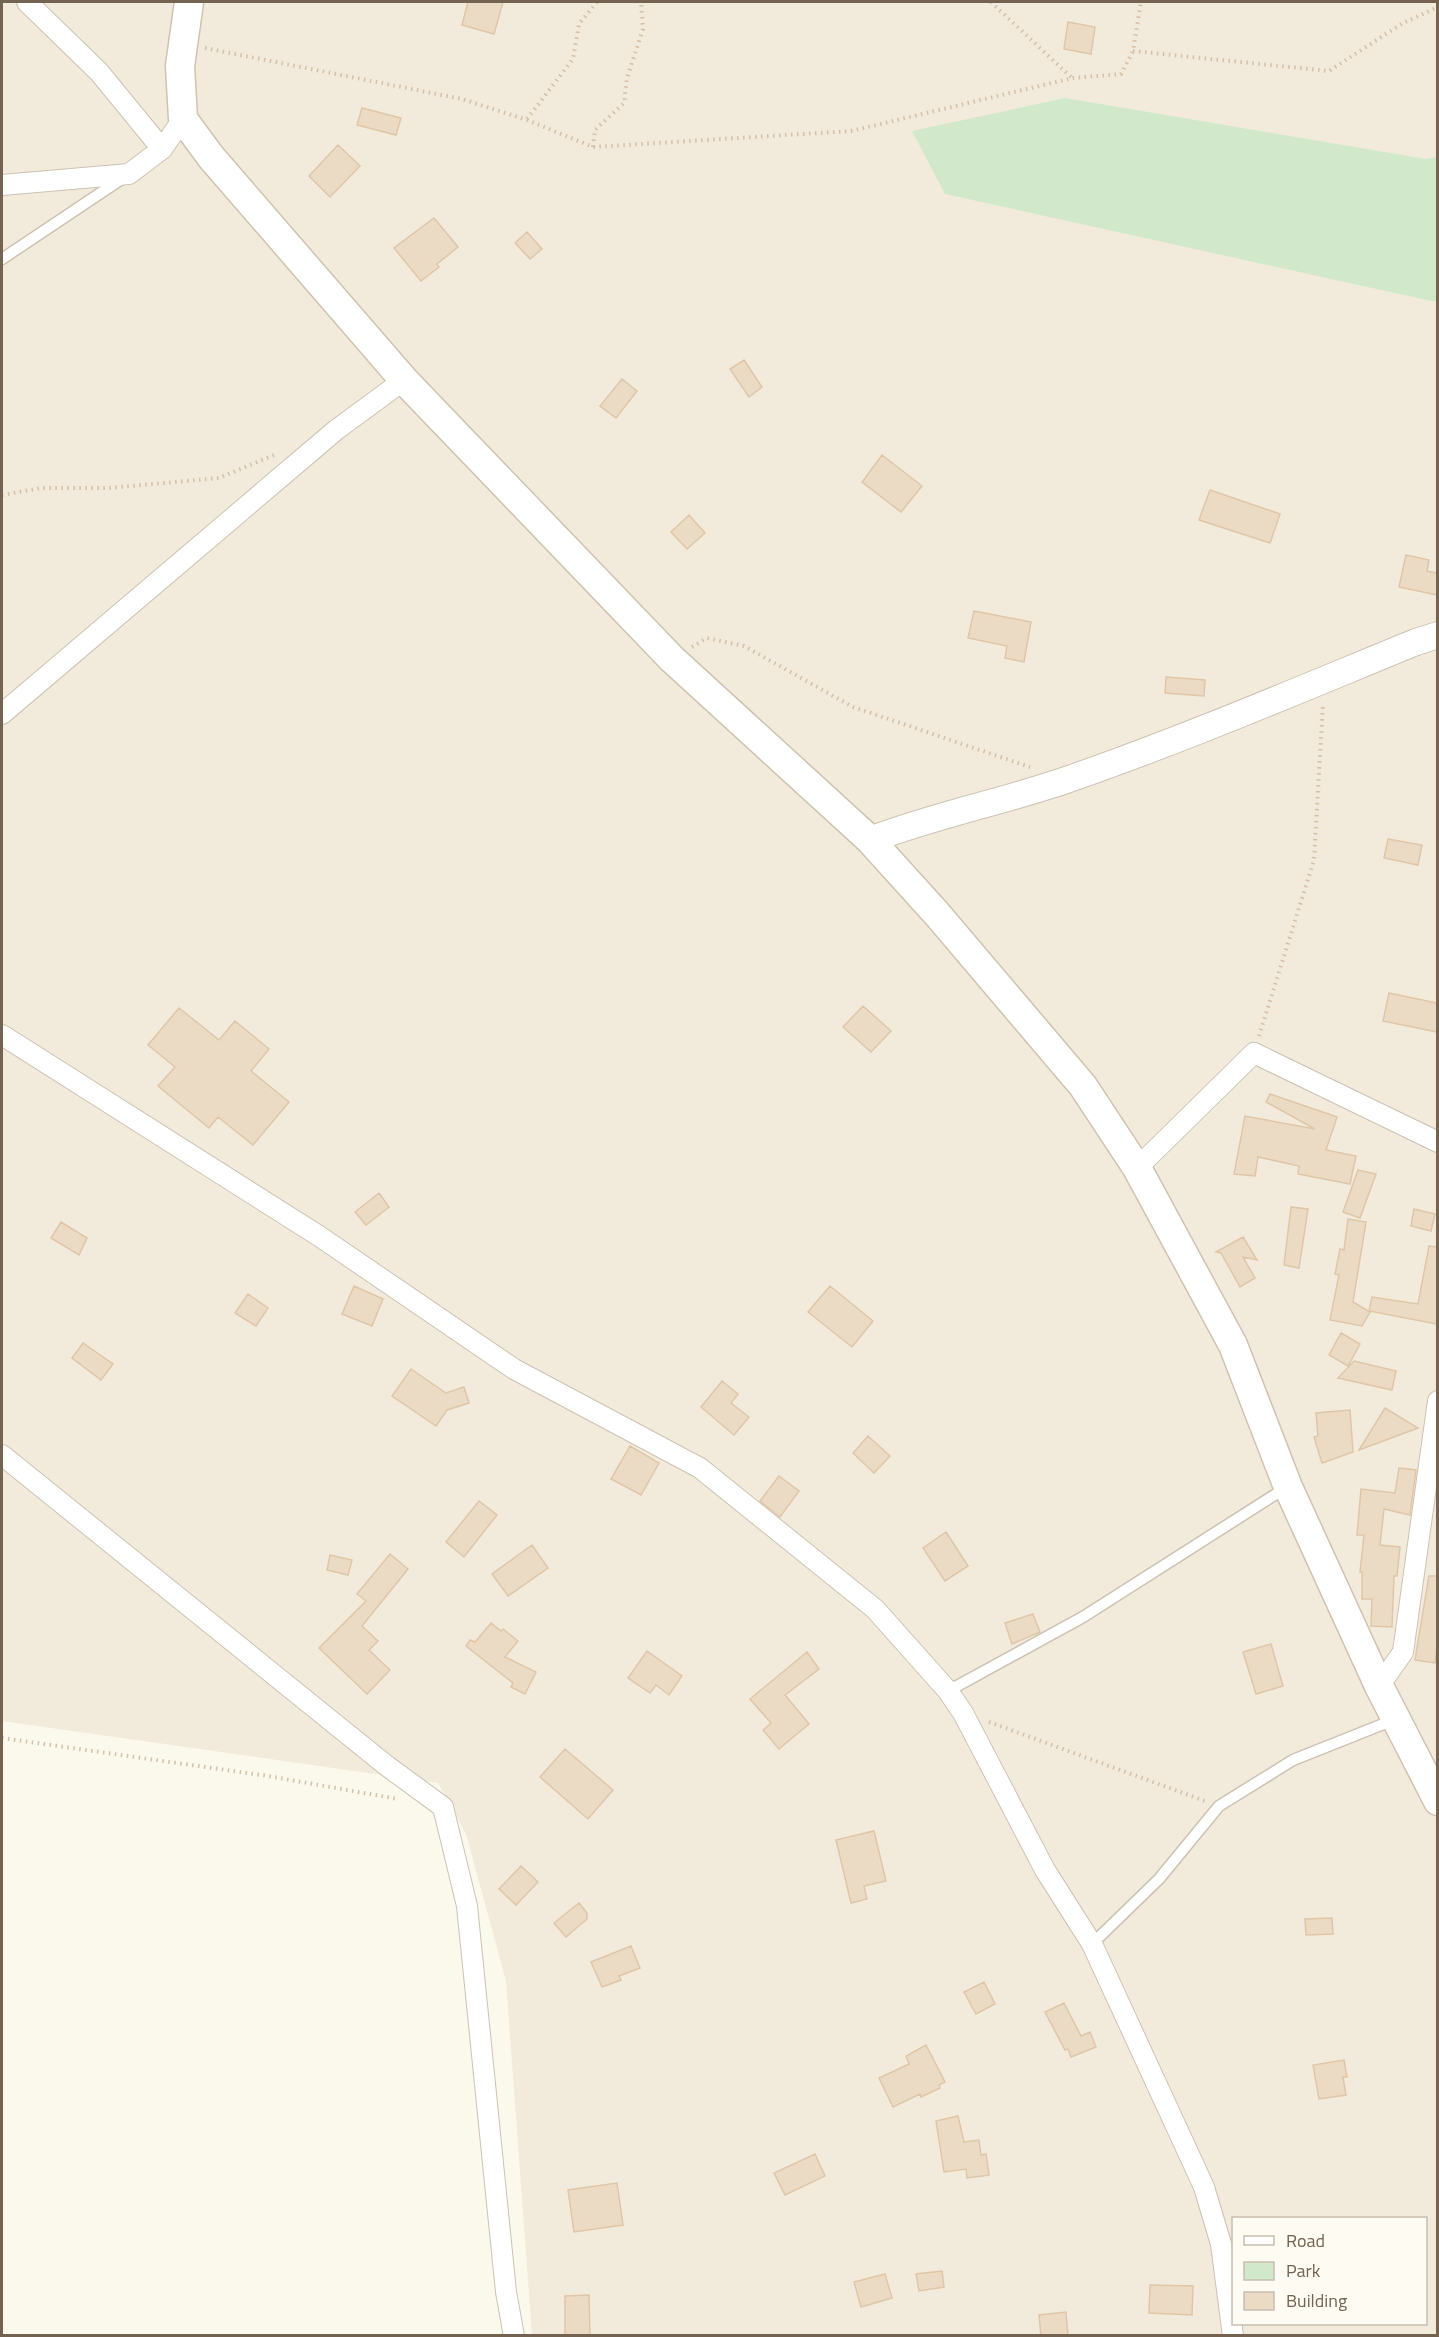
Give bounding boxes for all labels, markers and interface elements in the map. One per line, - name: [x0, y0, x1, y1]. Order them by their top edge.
- legend: [1232, 2217, 1427, 2325]
- text: Road: [1286, 2227, 1325, 2254]
- text: Park: [1286, 2257, 1321, 2284]
- text: Building: [1286, 2287, 1347, 2314]

